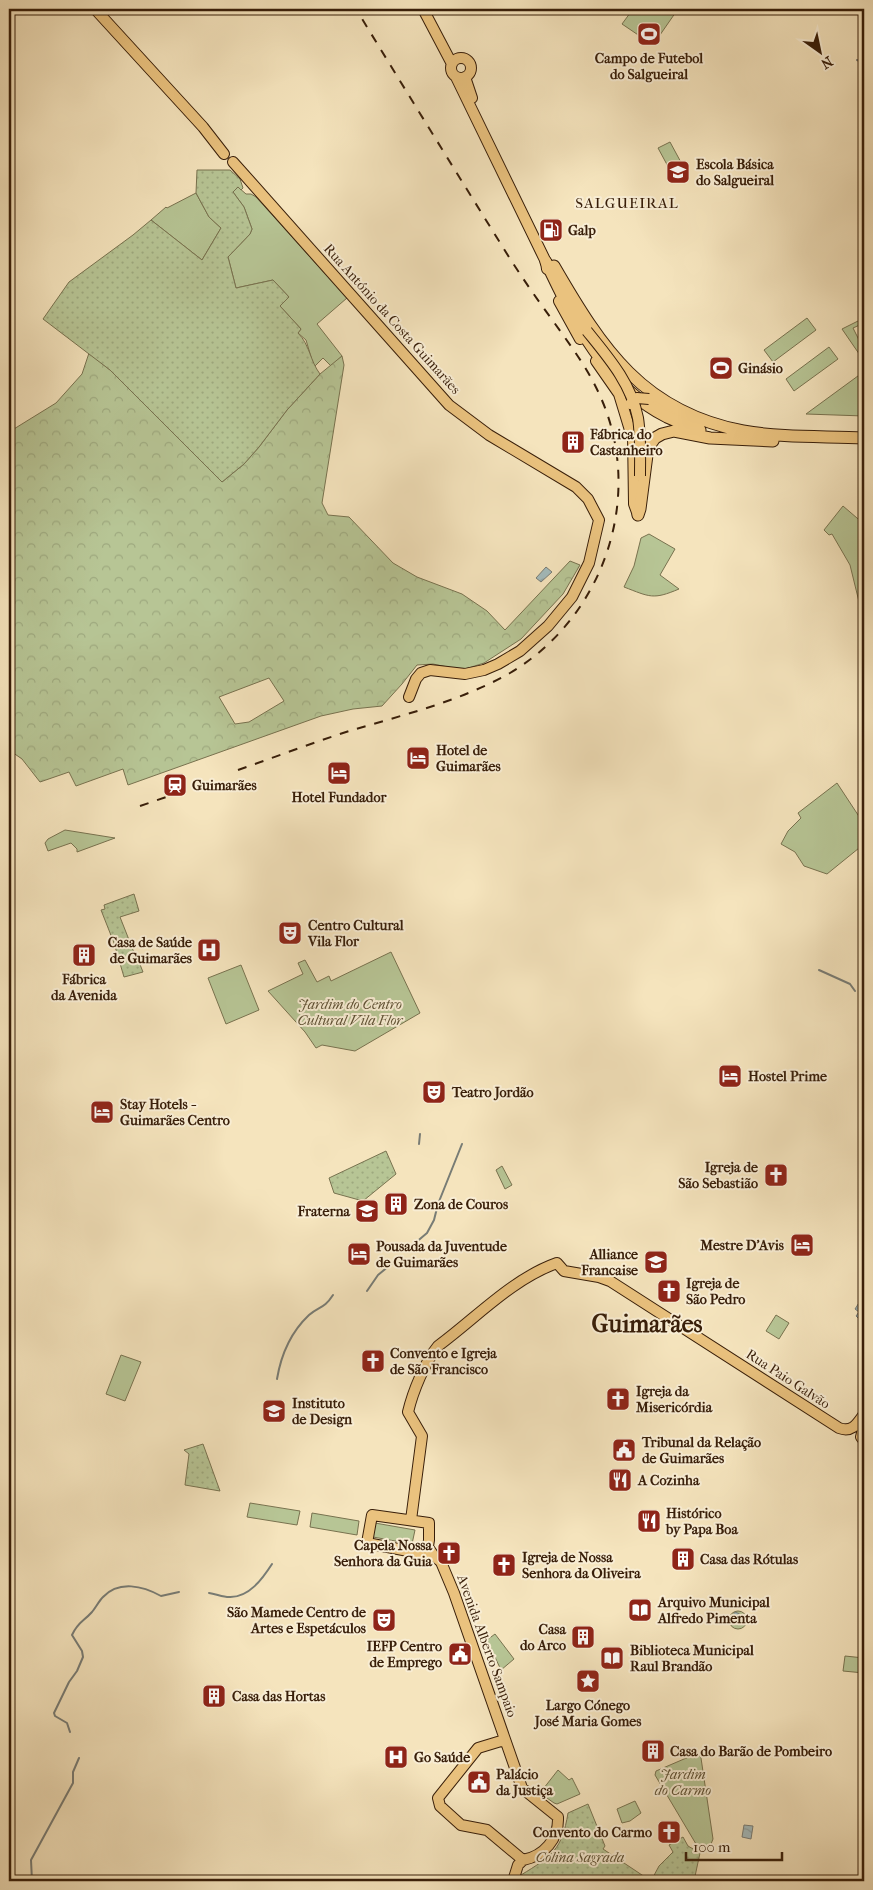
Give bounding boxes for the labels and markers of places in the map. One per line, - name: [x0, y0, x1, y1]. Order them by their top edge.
- sports icon: Campo de Futebol do Salgueiral: [636, 21, 662, 47]
- place label: Campo de Futebol do Salgueiral: [595, 50, 703, 83]
- place label: Escola Básica do Salgueiral: [696, 156, 774, 189]
- school or university icon: Escola Básica do Salgueiral: [665, 159, 691, 185]
- fuel station icon: Galp: [538, 217, 564, 243]
- place label: Galp: [568, 222, 596, 239]
- sports icon: Ginásio: [708, 355, 734, 381]
- place label: Ginásio: [738, 360, 783, 377]
- place label: Fábrica do Castanheiro: [589, 426, 663, 459]
- building icon: Fábrica do Castanheiro: [560, 429, 586, 455]
- place label: Hotel de Guimarães: [436, 742, 501, 775]
- hotel icon: Hotel de Guimarães: [405, 745, 431, 771]
- hotel icon: Hotel Fundador: [326, 760, 352, 786]
- station icon: Guimarães: [162, 772, 188, 798]
- place label: Guimarães: [192, 777, 257, 794]
- place label: Hotel Fundador: [292, 789, 387, 806]
- place label: Centro Cultural Vila Flor: [307, 917, 404, 950]
- theatre icon: Centro Cultural Vila Flor: [277, 920, 303, 946]
- place label: Casa de Saúde de Guimarães: [108, 934, 193, 967]
- hospital icon: Casa de Saúde de Guimarães: [196, 937, 222, 963]
- building icon: Fábrica da Avenida: [71, 942, 97, 968]
- place label: Fábrica da Avenida: [51, 971, 117, 1004]
- hotel icon: Hostel Prime: [717, 1063, 743, 1089]
- place label: Hostel Prime: [748, 1068, 827, 1085]
- theatre icon: Teatro Jordão: [421, 1079, 447, 1105]
- place label: Teatro Jordão: [451, 1084, 534, 1101]
- place label: Stay Hotels - Guimarães Centro: [120, 1096, 230, 1129]
- hotel icon: Stay Hotels - Guimarães Centro: [89, 1099, 115, 1125]
- place label: Igreja de São Sebastião: [678, 1159, 758, 1192]
- church icon: Igreja de São Sebastião: [763, 1162, 789, 1188]
- building icon: Zona de Couros: [383, 1191, 409, 1217]
- place label: Zona de Couros: [414, 1196, 509, 1213]
- school or university icon: Fraterna: [354, 1198, 380, 1224]
- place label: Fraterna: [297, 1203, 351, 1220]
- hotel icon: Mestre D'Avis: [789, 1232, 815, 1258]
- place label: Mestre D'Avis: [699, 1237, 785, 1254]
- place label: Pousada da Juventude de Guimarães: [376, 1238, 507, 1271]
- hotel icon: Pousada da Juventude de Guimarães: [346, 1241, 372, 1267]
- place label: Alliance Francaise: [580, 1246, 638, 1279]
- school or university icon: Alliance Francaise: [643, 1249, 669, 1275]
- place label: Igreja de São Pedro: [686, 1275, 745, 1308]
- church icon: Igreja de São Pedro: [656, 1278, 682, 1304]
- place label: Convento e Igreja de São Francisco: [390, 1345, 497, 1378]
- church icon: Convento e Igreja de São Francisco: [360, 1348, 386, 1374]
- place label: Igreja da Misericórdia: [635, 1383, 713, 1416]
- church icon: Igreja da Misericórdia: [605, 1386, 631, 1412]
- place label: Instituto de Design: [292, 1395, 353, 1428]
- school or university icon: Instituto de Design: [261, 1398, 287, 1424]
- place label: Tribunal da Relação de Guimarães: [641, 1434, 761, 1467]
- public building icon: Tribunal da Relação de Guimarães: [611, 1437, 637, 1463]
- restaurant icon: A Cozinha: [607, 1467, 633, 1493]
- place label: A Cozinha: [637, 1472, 700, 1489]
- place label: Histórico by Papa Boa: [665, 1505, 738, 1538]
- restaurant icon: Histórico by Papa Boa: [636, 1508, 662, 1534]
- place label: Capela Nossa Senhora da Guia: [334, 1537, 433, 1570]
- church icon: Capela Nossa Senhora da Guia: [436, 1540, 462, 1566]
- building icon: Casa das Rótulas: [670, 1546, 696, 1572]
- place label: Igreja de Nossa Senhora da Oliveira: [522, 1549, 641, 1582]
- place label: Casa das Rótulas: [700, 1551, 799, 1568]
- church icon: Igreja de Nossa Senhora da Oliveira: [491, 1552, 517, 1578]
- place label: Arquivo Municipal Alfredo Pimenta: [657, 1594, 770, 1627]
- library icon: Arquivo Municipal Alfredo Pimenta: [627, 1597, 653, 1623]
- place label: São Mamede Centro de Artes e Espetáculos: [227, 1604, 367, 1637]
- theatre icon: São Mamede Centro de Artes e Espetáculos: [371, 1607, 397, 1633]
- place label: Casa do Arco: [520, 1621, 567, 1654]
- building icon: Casa do Arco: [570, 1624, 596, 1650]
- place label: IEFP Centro de Emprego: [367, 1638, 442, 1671]
- public building icon: IEFP Centro de Emprego: [447, 1641, 473, 1667]
- place label: Biblioteca Municipal Raul Brandão: [630, 1642, 754, 1675]
- library icon: Biblioteca Municipal Raul Brandão: [599, 1645, 625, 1671]
- place icon: Largo Cónego José Maria Gomes: [575, 1668, 601, 1694]
- building icon: Casa das Hortas: [201, 1683, 227, 1709]
- place label: Casa das Hortas: [232, 1688, 326, 1705]
- place label: Largo Cónego José Maria Gomes: [533, 1697, 642, 1730]
- building icon: Casa do Barão de Pombeiro: [640, 1738, 666, 1764]
- place label: Casa do Barão de Pombeiro: [670, 1743, 832, 1760]
- hospital icon: Go Saúde: [383, 1744, 409, 1770]
- place label: Go Saúde: [414, 1749, 470, 1766]
- place label: Palácio da Justiça: [496, 1766, 553, 1800]
- public building icon: Palácio da Justiça: [466, 1769, 492, 1795]
- church icon: Convento do Carmo: [656, 1819, 682, 1845]
- place label: Convento do Carmo: [533, 1824, 652, 1841]

